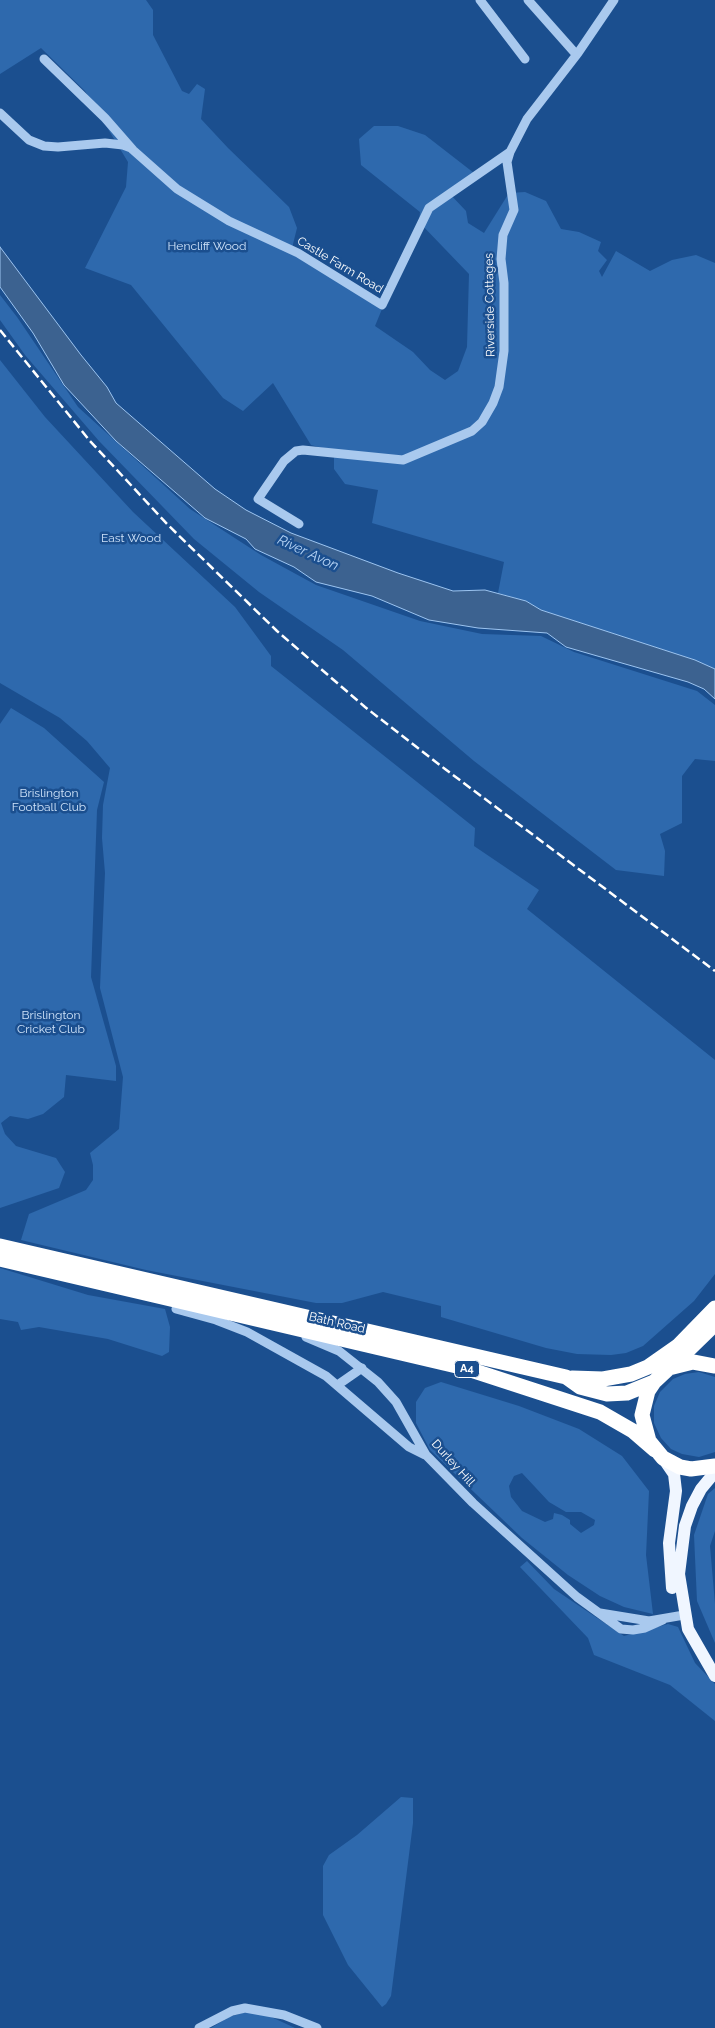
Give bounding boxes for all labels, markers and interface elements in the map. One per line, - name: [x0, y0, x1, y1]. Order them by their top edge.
- street label: Castle Farm Road: [294, 234, 386, 296]
- park label: Hencliff Wood: [168, 239, 246, 253]
- street label: Riverside Cottages: [482, 253, 498, 357]
- park label: East Wood: [101, 531, 161, 545]
- water label: River Avon: [275, 532, 341, 574]
- park label: Brislington Football Club: [12, 786, 86, 814]
- park label: Brislington Cricket Club: [17, 1008, 85, 1036]
- street label: Bath Road: [307, 1310, 367, 1336]
- road number: A4: [454, 1360, 480, 1378]
- street label: Durley Hill: [428, 1437, 478, 1489]

